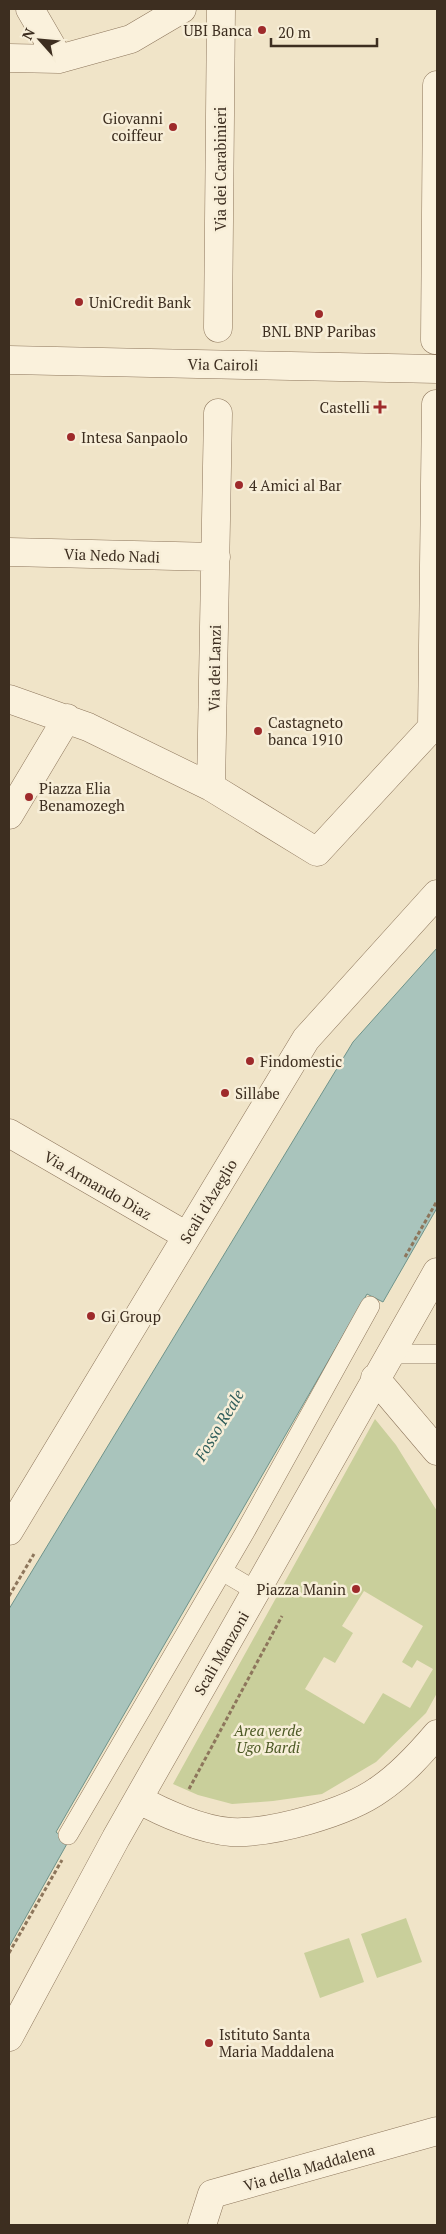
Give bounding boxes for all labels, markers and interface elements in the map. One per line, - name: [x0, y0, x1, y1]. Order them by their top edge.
- north arrow: [15, 15, 65, 65]
- scale bar: [271, 15, 377, 47]
- place label: UBI Banca: [183, 20, 252, 40]
- text: 20 m: [278, 22, 311, 42]
- text: N: [17, 24, 39, 43]
- marker: UBI Banca: [256, 24, 268, 36]
- street label: Via dei Carabinieri: [210, 107, 230, 231]
- place label: Giovanni coiffeur: [103, 108, 163, 145]
- marker: Giovanni coiffeur: [167, 121, 179, 133]
- place label: UniCredit Bank: [89, 292, 191, 312]
- marker: UniCredit Bank: [73, 296, 85, 308]
- marker: BNL BNP Paribas: [313, 308, 325, 320]
- place label: BNL BNP Paribas: [262, 321, 376, 341]
- street label: Via Cairoli: [187, 353, 259, 375]
- place label: Castelli: [320, 397, 370, 417]
- marker: Castelli: [374, 401, 386, 413]
- place label: Intesa Sanpaolo: [81, 427, 188, 447]
- marker: Intesa Sanpaolo: [65, 431, 77, 443]
- place label: 4 Amici al Bar: [249, 475, 342, 495]
- marker: 4 Amici al Bar: [233, 479, 245, 491]
- street label: Via Nedo Nadi: [64, 543, 160, 567]
- street label: Via dei Lanzi: [203, 625, 225, 711]
- place label: Castagneto banca 1910: [268, 712, 343, 749]
- marker: Castagneto banca 1910: [252, 725, 264, 737]
- place label: Piazza Elia Benamozegh: [39, 778, 125, 815]
- marker: Piazza Elia Benamozegh: [23, 791, 35, 803]
- place label: Findomestic: [260, 1051, 342, 1071]
- marker: Findomestic: [244, 1055, 256, 1067]
- place label: Sillabe: [235, 1083, 280, 1103]
- marker: Sillabe: [219, 1087, 231, 1099]
- street label: Via Armando Diaz: [40, 1146, 156, 1224]
- street label: Scali d'Azeglio: [175, 1155, 241, 1247]
- place label: Gi Group: [101, 1306, 161, 1326]
- marker: Gi Group: [85, 1310, 97, 1322]
- water label: Fosso Reale: [189, 1385, 249, 1466]
- place label: Piazza Manin: [257, 1579, 346, 1599]
- marker: Piazza Manin: [350, 1583, 362, 1595]
- street label: Scali Manzoni: [189, 1607, 253, 1699]
- park label: Area verde Ugo Bardi: [233, 1720, 302, 1757]
- place label: Istituto Santa Maria Maddalena: [219, 2024, 335, 2061]
- marker: Istituto Santa Maria Maddalena: [203, 2037, 215, 2049]
- street label: Via della Maddalena: [241, 2139, 377, 2195]

